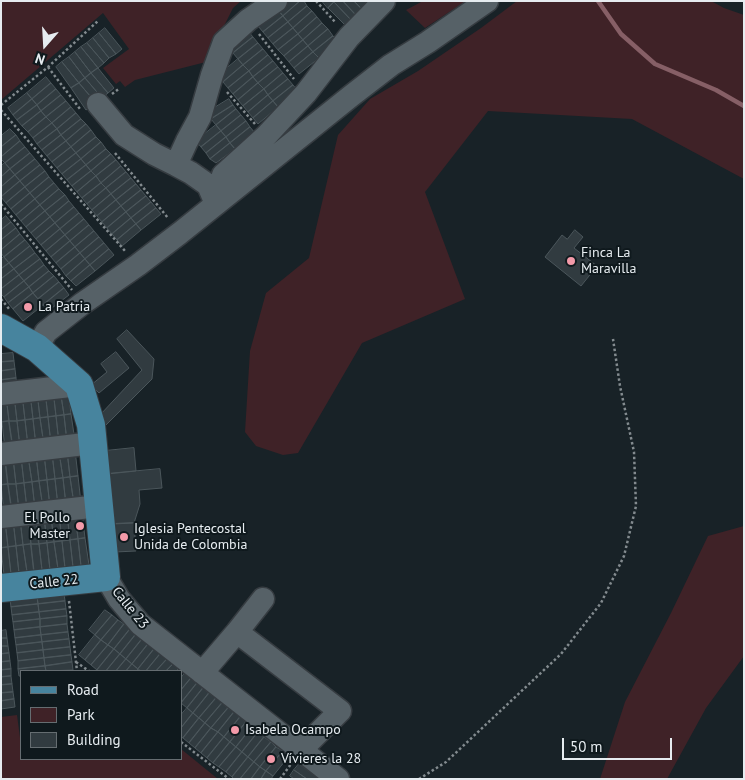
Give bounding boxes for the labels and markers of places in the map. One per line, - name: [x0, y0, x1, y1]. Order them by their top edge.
- place label: Finca La Maravilla: [581, 245, 636, 278]
- marker: Finca La Maravilla: [565, 255, 577, 267]
- place label: La Patria: [38, 299, 90, 315]
- marker: La Patria: [22, 301, 34, 313]
- place label: El Pollo Master: [24, 510, 70, 542]
- marker: El Pollo Master: [74, 520, 86, 532]
- place label: Iglesia Pentecostal Unida de Colombia: [134, 521, 247, 554]
- marker: Iglesia Pentecostal Unida de Colombia: [118, 531, 130, 543]
- place label: Isabela Ocampo: [245, 722, 341, 738]
- marker: Isabela Ocampo: [229, 724, 241, 736]
- place label: Vívieres la 28: [281, 751, 361, 767]
- marker: Vívieres la 28: [265, 753, 277, 765]

